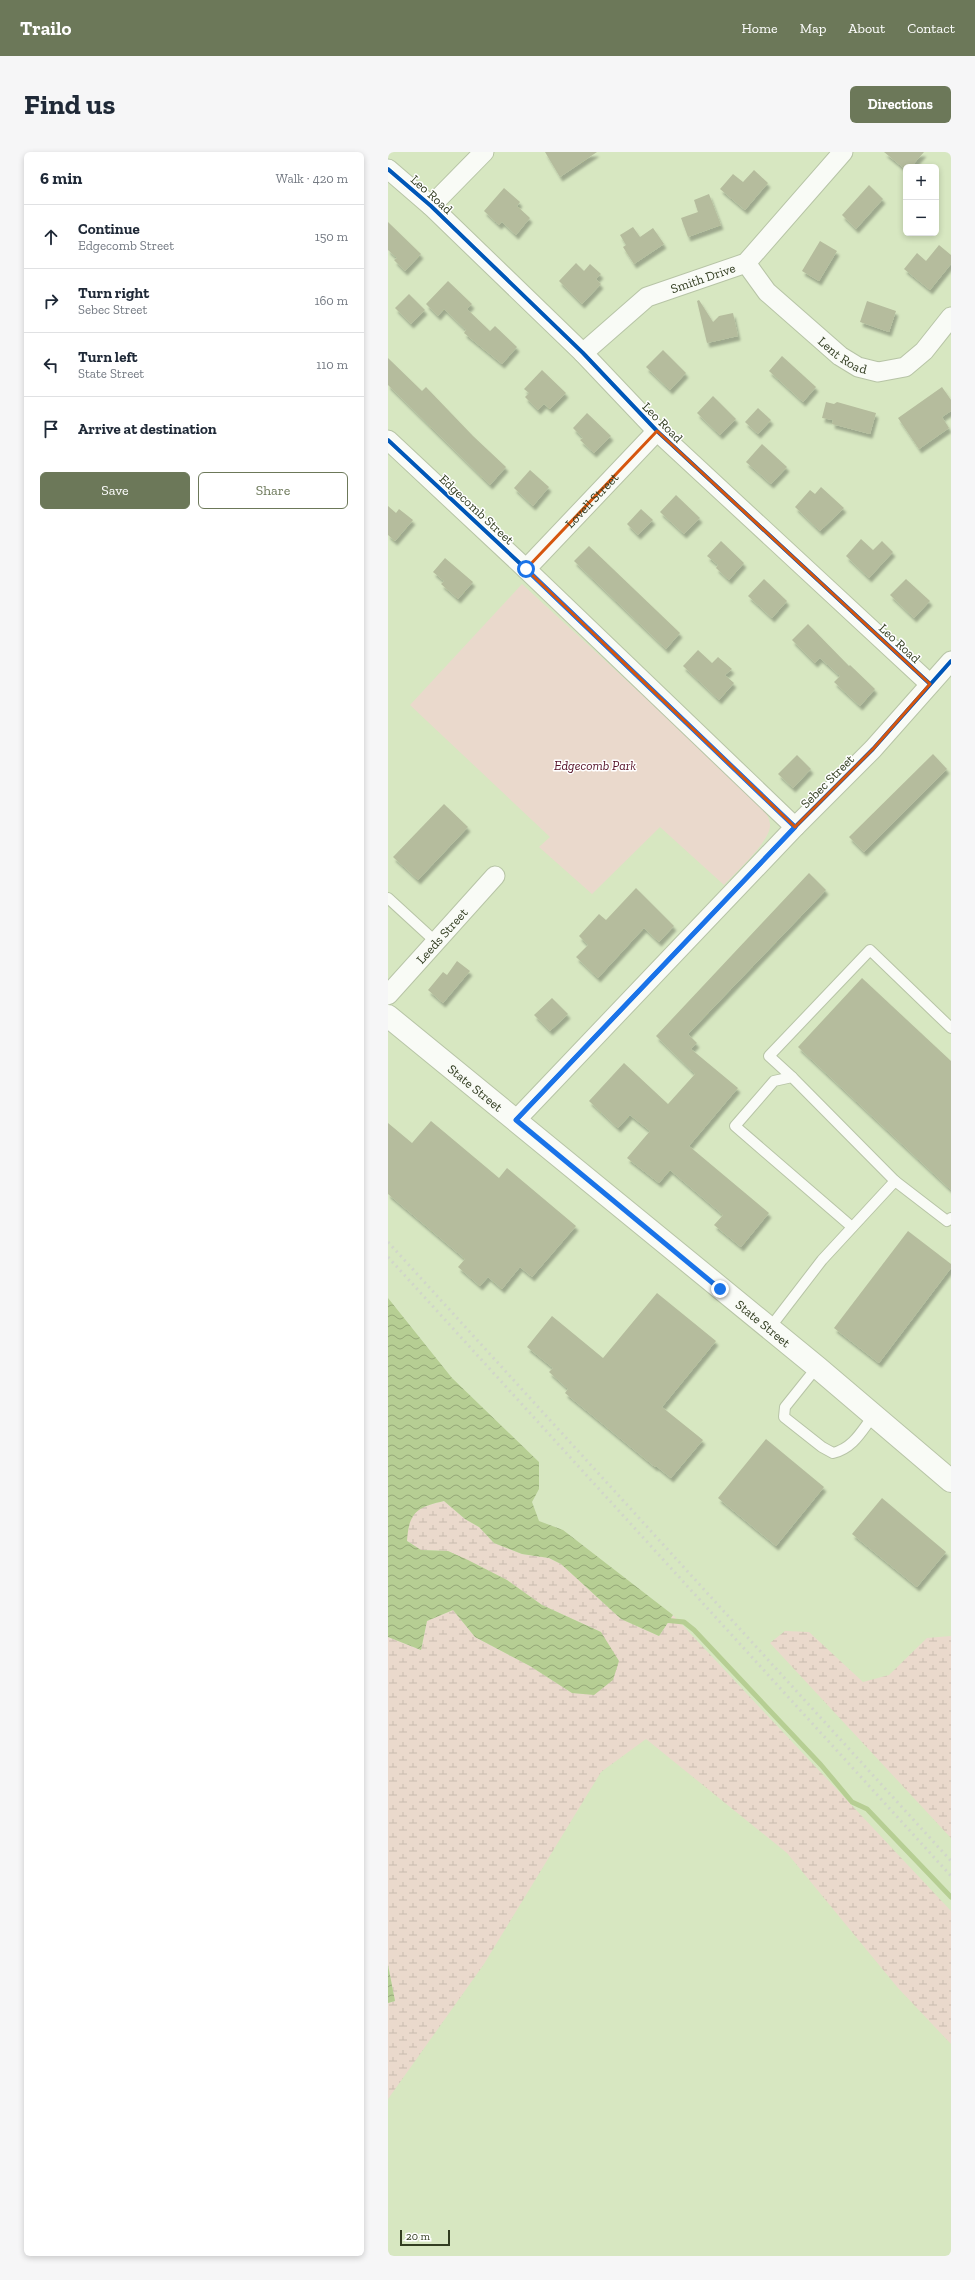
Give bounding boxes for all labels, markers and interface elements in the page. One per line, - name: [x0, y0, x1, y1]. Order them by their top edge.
- text: Trailo: [20, 17, 71, 40]
- text: Home: [742, 20, 778, 37]
- text: Map: [800, 20, 826, 37]
- text: About: [848, 20, 885, 37]
- text: Contact: [907, 20, 955, 37]
- button: Directions: [850, 86, 951, 123]
- text: Find us: [24, 88, 115, 121]
- map controls: [903, 164, 939, 236]
- button: +: [903, 164, 939, 200]
- text: 6 min: [40, 168, 82, 188]
- text: Walk · 420 m: [276, 171, 348, 186]
- street label: Leo Road: [408, 172, 456, 217]
- button: −: [903, 200, 939, 236]
- text: Continue: [78, 220, 140, 238]
- icon: ahead: [40, 226, 62, 248]
- text: 150 m: [315, 229, 348, 244]
- text: Edgecomb Street: [78, 238, 174, 253]
- street label: Smith Drive: [669, 260, 737, 296]
- text: Turn right: [78, 284, 149, 302]
- icon: right: [40, 290, 62, 312]
- text: 160 m: [314, 293, 348, 308]
- text: Sebec Street: [78, 302, 147, 317]
- street label: Lent Road: [815, 334, 869, 377]
- text: Turn left: [78, 348, 138, 366]
- icon: left: [40, 354, 62, 376]
- text: 110 m: [316, 357, 348, 372]
- text: State Street: [78, 366, 144, 381]
- street label: Leo Road: [639, 399, 686, 446]
- icon: arrive: [40, 418, 62, 440]
- text: Arrive at destination: [78, 420, 217, 438]
- street label: Lovell Street: [562, 470, 622, 531]
- street label: Edgecomb Street: [436, 471, 517, 548]
- button: Save: [40, 472, 190, 509]
- button: Share: [198, 472, 348, 509]
- route start: [517, 560, 535, 578]
- street label: Leo Road: [876, 621, 923, 666]
- street label: Sebec Street: [798, 751, 857, 811]
- park label: Edgecomb Park: [554, 758, 636, 773]
- street label: Leeds Street: [413, 905, 471, 967]
- street label: State Street: [445, 1061, 506, 1115]
- route end: [711, 1280, 729, 1298]
- street label: State Street: [733, 1297, 794, 1350]
- scale bar: [400, 2228, 450, 2247]
- text: 20 m: [406, 2230, 430, 2243]

